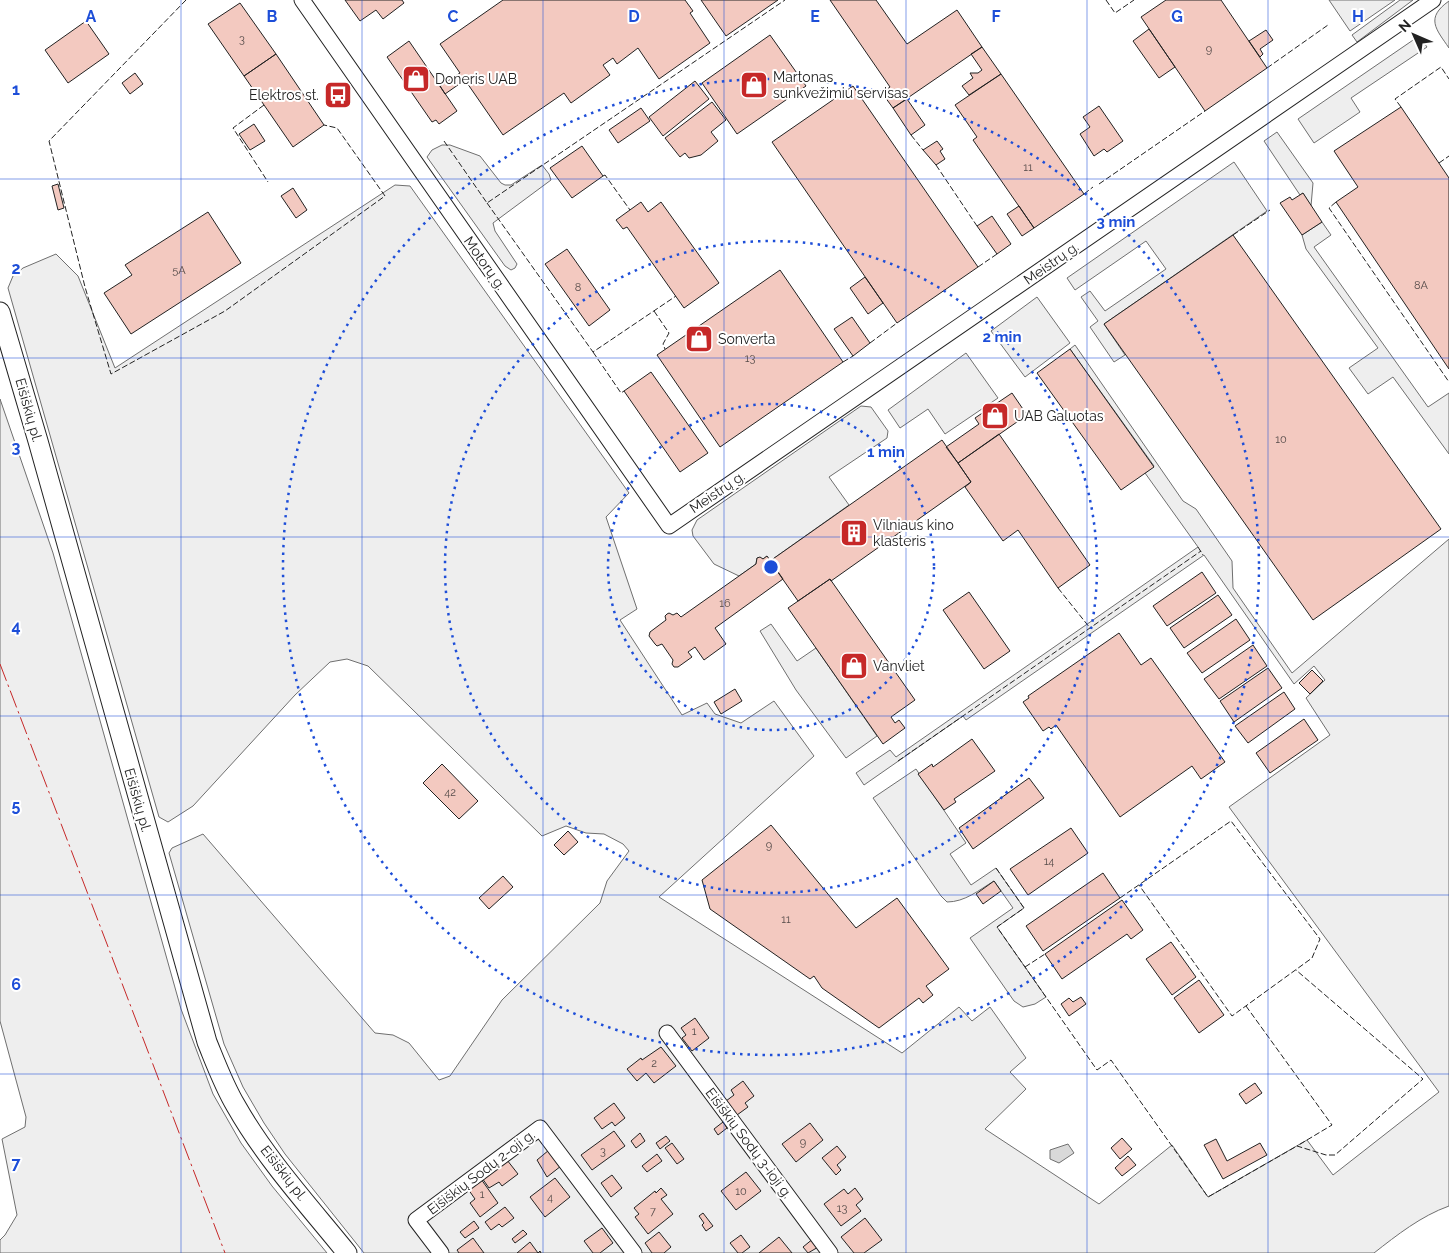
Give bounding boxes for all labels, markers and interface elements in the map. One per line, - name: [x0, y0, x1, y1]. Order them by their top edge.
- text: A: [86, 7, 97, 26]
- text: B: [267, 7, 278, 26]
- text: C: [448, 7, 459, 26]
- text: D: [628, 7, 640, 26]
- text: E: [810, 7, 820, 26]
- text: F: [991, 7, 1001, 26]
- text: G: [1171, 7, 1183, 26]
- text: H: [1352, 7, 1364, 26]
- north arrow: [1389, 10, 1439, 60]
- text: N: [1395, 16, 1414, 35]
- house number: 3: [239, 33, 245, 46]
- house number: 9: [1206, 43, 1212, 56]
- shop icon: Doneris UAB: [401, 64, 431, 94]
- place label: Martonas sunkvežimiu servisas: [773, 69, 909, 101]
- shop icon: Martonas sunkvežimiu servisas: [739, 70, 769, 100]
- place label: Doneris UAB: [435, 71, 517, 87]
- text: 1: [12, 80, 20, 99]
- bus stop icon: Elektros st.: [323, 80, 353, 110]
- place label: Elektros st.: [249, 87, 319, 103]
- house number: 11: [1023, 161, 1033, 174]
- text: 3 min: [1097, 213, 1135, 231]
- street label: Motorų g.: [461, 233, 509, 293]
- street label: Meistrų g.: [1021, 238, 1081, 288]
- text: 2: [11, 259, 21, 278]
- house number: 5A: [172, 264, 186, 277]
- house number: 8A: [1414, 279, 1428, 292]
- house number: 8: [575, 281, 581, 294]
- shop icon: Sonverta: [684, 324, 714, 354]
- text: 2 min: [983, 328, 1021, 346]
- place label: Sonverta: [718, 331, 776, 347]
- house number: 13: [745, 352, 755, 365]
- street label: Eišiškių pl.: [12, 376, 46, 444]
- shop icon: UAB Galuotas: [980, 401, 1010, 431]
- place label: UAB Galuotas: [1014, 408, 1104, 424]
- house number: 10: [1275, 433, 1287, 446]
- text: 3: [12, 438, 21, 457]
- text: 1 min: [867, 443, 905, 461]
- street label: Meistrų g.: [686, 468, 748, 516]
- place label: Vilniaus kino klasteris: [873, 517, 954, 549]
- building icon: Vilniaus kino klasteris: [839, 518, 869, 548]
- centre of rings: [762, 558, 780, 576]
- house number: 16: [719, 597, 731, 610]
- text: 4: [11, 617, 21, 636]
- shop icon: Vanvliet: [839, 651, 869, 681]
- place label: Vanvliet: [873, 658, 925, 674]
- street label: Eišiškių pl.: [121, 766, 155, 834]
- house number: 42: [444, 786, 456, 799]
- text: 5: [12, 796, 21, 815]
- house number: 9: [766, 839, 772, 852]
- house number: 14: [1044, 855, 1054, 868]
- house number: 11: [781, 913, 791, 926]
- text: 6: [11, 975, 21, 994]
- house number: 1: [692, 1025, 697, 1038]
- house number: 2: [651, 1057, 657, 1070]
- street label: Eišiškių Sodų 3-ioji g.: [702, 1085, 796, 1201]
- street label: Eišiškių Sodų 2-oji g.: [424, 1126, 538, 1218]
- house number: 9: [800, 1136, 806, 1149]
- street label: Eišiškių pl.: [257, 1142, 311, 1204]
- house number: 3: [600, 1145, 606, 1158]
- text: 7: [12, 1154, 21, 1173]
- house number: 10: [735, 1185, 747, 1198]
- house number: 1: [480, 1188, 485, 1201]
- house number: 4: [547, 1191, 553, 1204]
- house number: 13: [837, 1202, 847, 1215]
- house number: 7: [650, 1205, 656, 1218]

